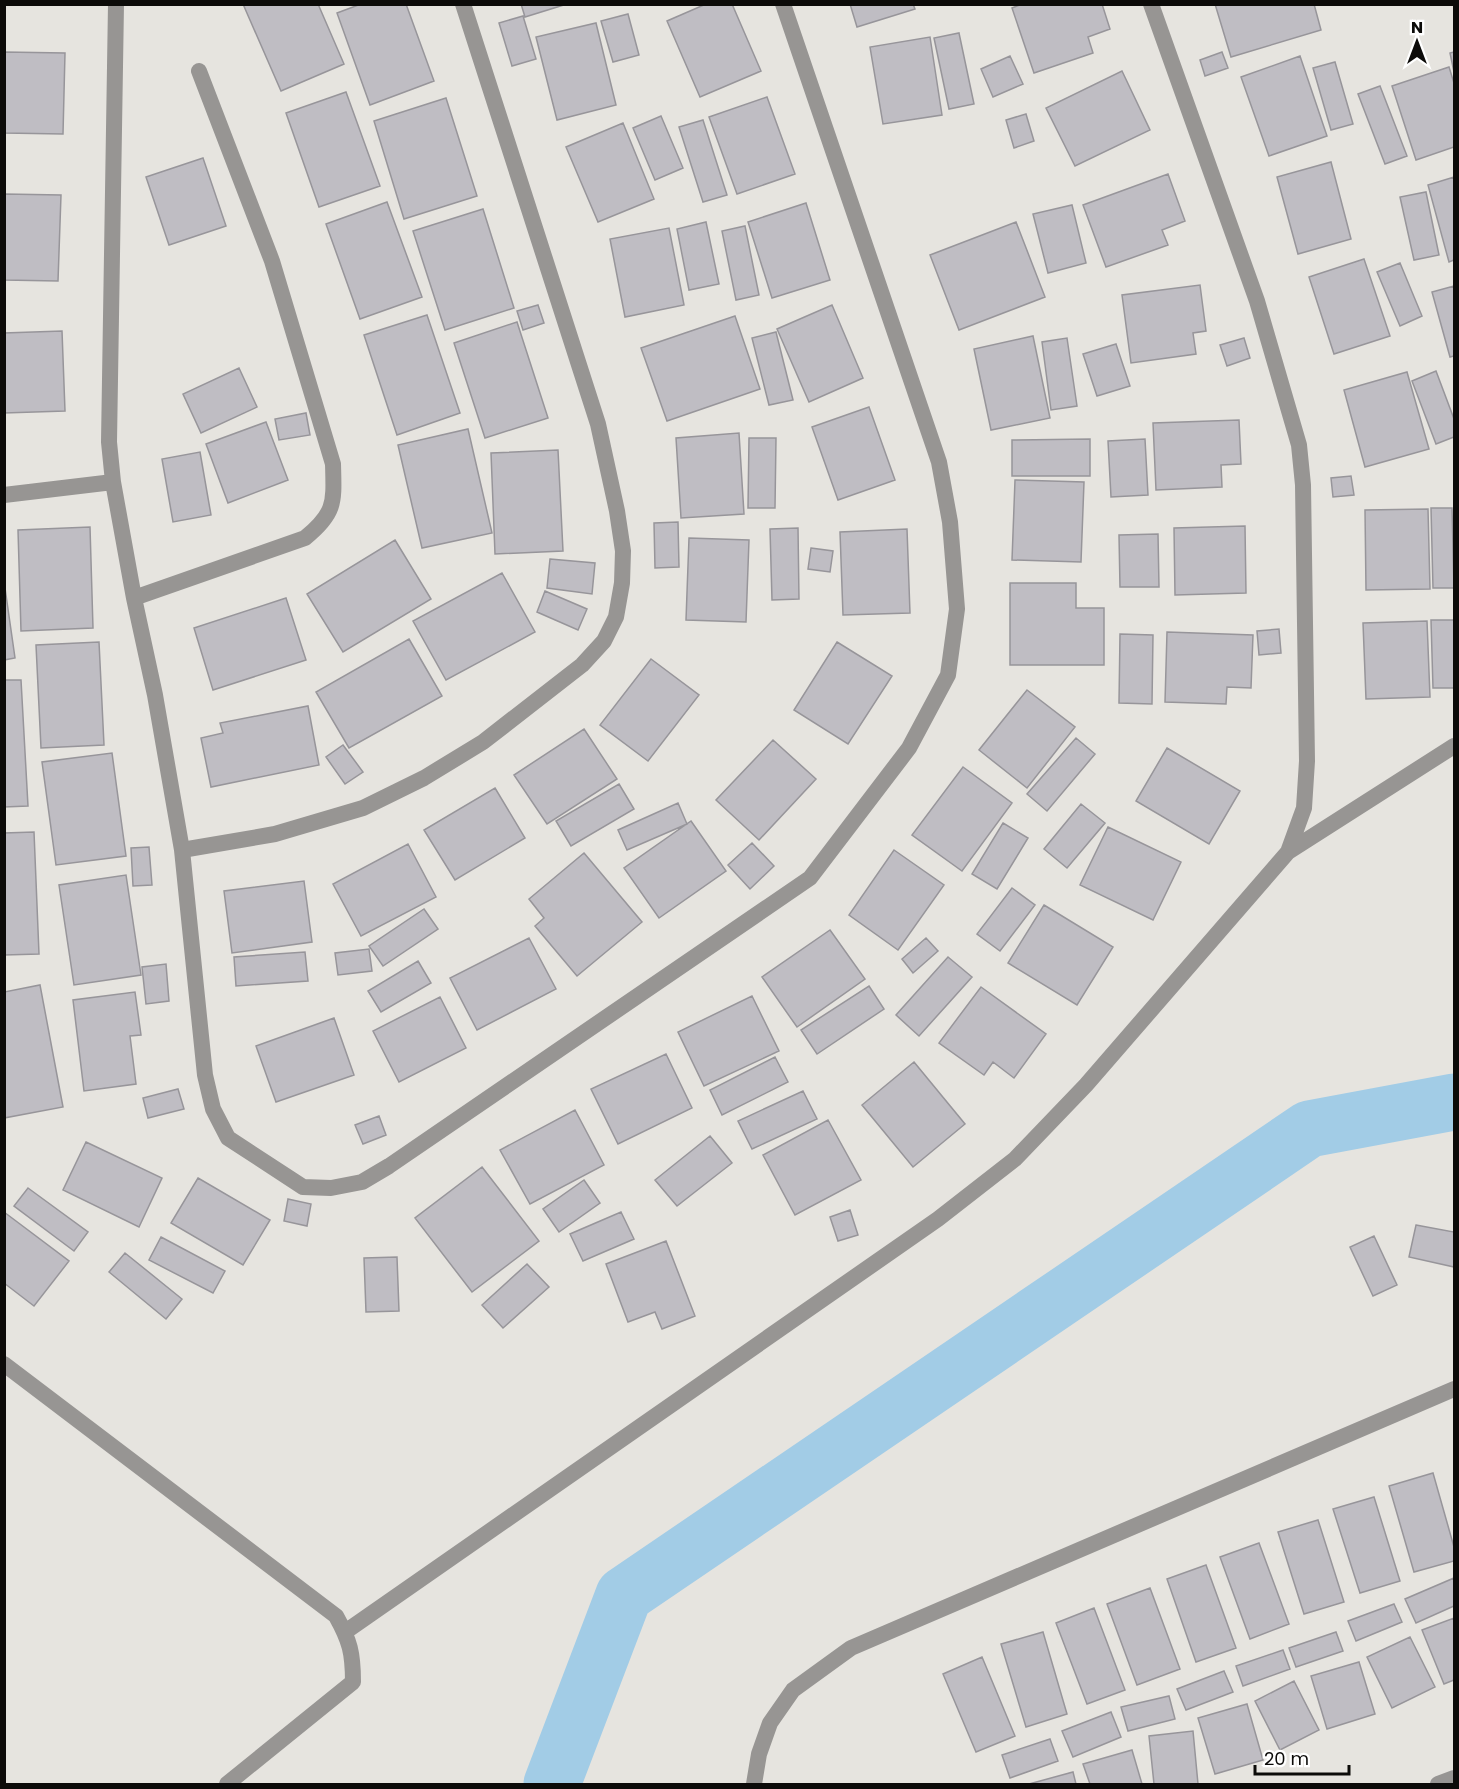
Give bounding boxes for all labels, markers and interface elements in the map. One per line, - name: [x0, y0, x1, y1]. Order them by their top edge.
- north arrow: [1387, 12, 1447, 72]
- text: N: [1411, 16, 1423, 39]
- scale bar: [1255, 1738, 1350, 1776]
- text: 20 m: [1264, 1746, 1309, 1771]

